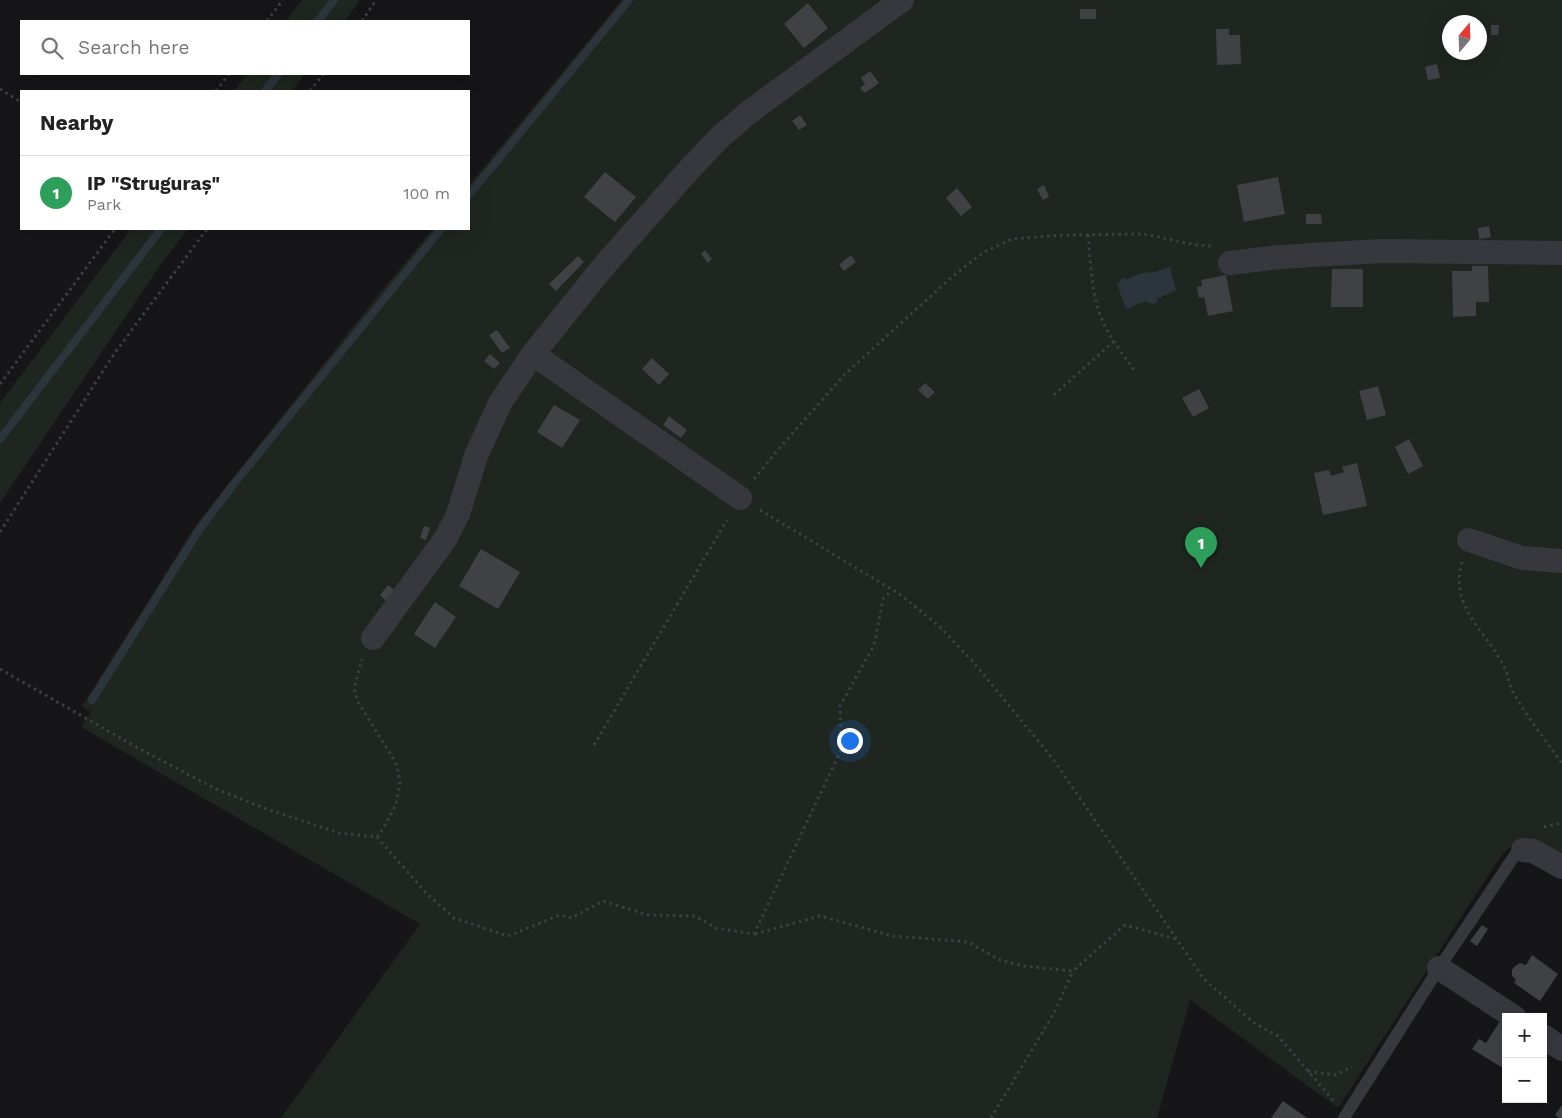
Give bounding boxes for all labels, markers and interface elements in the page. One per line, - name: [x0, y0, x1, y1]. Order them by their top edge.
- north arrow: [1442, 15, 1487, 60]
- search box: [20, 20, 470, 75]
- icon: search: [38, 34, 66, 62]
- text: Search here: [78, 36, 189, 59]
- text: Nearby: [40, 110, 113, 135]
- text: IP "Struguraș": [87, 172, 220, 195]
- text: 1: [53, 184, 59, 203]
- text: 100 m: [403, 184, 450, 203]
- text: Park: [87, 195, 121, 214]
- pin: 1: [1185, 527, 1217, 568]
- your location: [837, 728, 863, 754]
- map controls: [1502, 1013, 1547, 1103]
- button: +: [1502, 1013, 1547, 1058]
- button: −: [1502, 1058, 1547, 1103]

